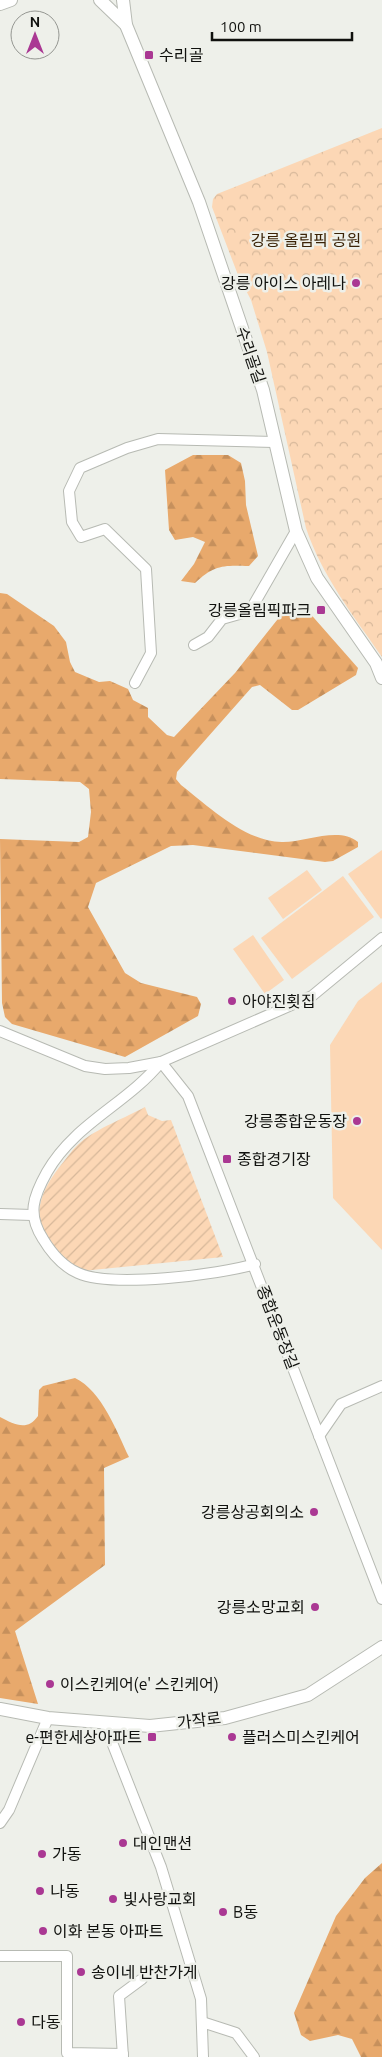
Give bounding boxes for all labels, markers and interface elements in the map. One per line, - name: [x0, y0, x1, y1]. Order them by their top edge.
- north arrow: [10, 10, 60, 60]
- scale bar: [212, 10, 352, 42]
- text: N: [30, 14, 40, 30]
- text: 100 m: [220, 18, 262, 35]
- place label: 수리골: [159, 46, 203, 64]
- marker: 수리골: [143, 49, 155, 61]
- park label: 강릉 올림픽 공원: [251, 231, 361, 249]
- place label: 강릉 아이스 아레나: [221, 274, 346, 292]
- marker: 강릉 아이스 아레나: [350, 277, 362, 289]
- street label: 수리골길: [233, 324, 269, 386]
- place label: 강릉올림픽파크: [208, 601, 311, 619]
- marker: 강릉올림픽파크: [315, 604, 327, 616]
- place label: 아야진횟집: [242, 992, 316, 1010]
- marker: 아야진횟집: [226, 995, 238, 1007]
- place label: 강릉종합운동장: [244, 1112, 347, 1130]
- marker: 강릉종합운동장: [351, 1115, 363, 1127]
- place label: 종합경기장: [237, 1150, 311, 1168]
- marker: 종합경기장: [221, 1153, 233, 1165]
- street label: 종합운동장길: [254, 1283, 302, 1371]
- place label: 강릉상공회의소: [201, 1503, 304, 1521]
- marker: 강릉상공회의소: [308, 1506, 320, 1518]
- place label: 강릉소망교회: [217, 1598, 305, 1616]
- marker: 강릉소망교회: [309, 1601, 321, 1613]
- place label: 이스킨케어(e' 스킨케어): [60, 1675, 219, 1694]
- marker: 이스킨케어(e' 스킨케어): [44, 1678, 56, 1690]
- street label: 가작로: [176, 1708, 222, 1732]
- place label: e-편한세상아파트: [26, 1728, 142, 1746]
- place label: 플러스미스킨케어: [242, 1728, 360, 1746]
- marker: e-편한세상아파트: [146, 1731, 158, 1743]
- marker: 플러스미스킨케어: [226, 1731, 238, 1743]
- place label: 대인맨션: [133, 1834, 192, 1852]
- marker: 대인맨션: [117, 1837, 129, 1849]
- place label: 가동: [52, 1845, 82, 1863]
- marker: 가동: [36, 1848, 48, 1860]
- place label: 나동: [50, 1882, 80, 1900]
- marker: 나동: [34, 1885, 46, 1897]
- place label: 빛사랑교회: [123, 1890, 197, 1908]
- marker: 빛사랑교회: [107, 1893, 119, 1905]
- place label: B동: [233, 1903, 258, 1921]
- marker: B동: [217, 1906, 229, 1918]
- place label: 이화 본동 아파트: [53, 1922, 163, 1940]
- marker: 이화 본동 아파트: [37, 1925, 49, 1937]
- place label: 송이네 반찬가게: [91, 1963, 198, 1981]
- marker: 송이네 반찬가게: [75, 1966, 87, 1978]
- place label: 다동: [31, 2013, 61, 2031]
- marker: 다동: [15, 2016, 27, 2028]

